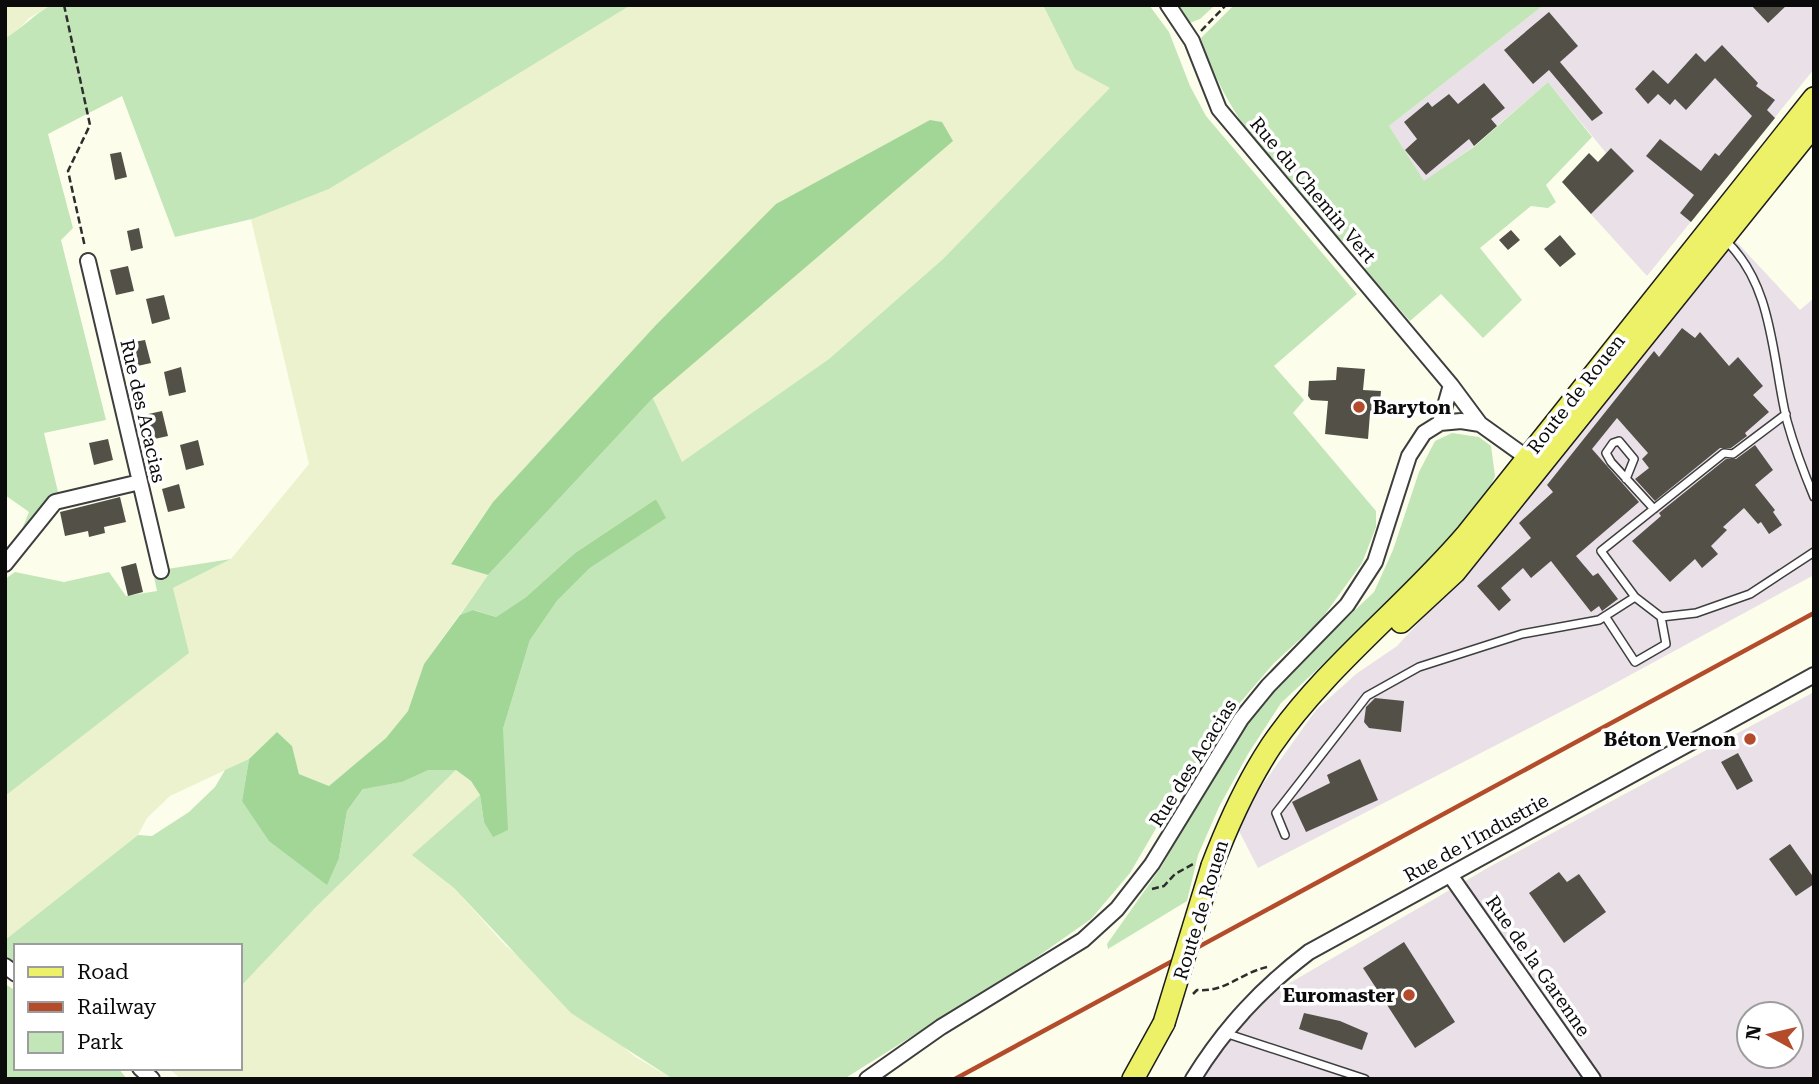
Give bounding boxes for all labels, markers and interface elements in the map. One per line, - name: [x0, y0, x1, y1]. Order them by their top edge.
- street label: Rue du Chemin Vert: [1245, 112, 1381, 268]
- street label: Route de Rouen: [1522, 330, 1630, 458]
- street label: Rue des Acacias: [115, 337, 171, 485]
- place label: Baryton: [1373, 396, 1451, 419]
- marker: Baryton: [1351, 399, 1367, 415]
- street label: Rue des Acacias: [1144, 695, 1242, 831]
- place label: Béton Vernon: [1604, 728, 1736, 751]
- marker: Béton Vernon: [1742, 731, 1758, 747]
- street label: Rue de l'Industrie: [1400, 789, 1552, 887]
- street label: Route de Rouen: [1169, 837, 1233, 983]
- street label: Rue de la Garenne: [1481, 891, 1595, 1041]
- legend: [14, 944, 242, 1070]
- text: Road: [77, 960, 129, 984]
- place label: Euromaster: [1283, 984, 1395, 1007]
- marker: Euromaster: [1401, 987, 1417, 1003]
- text: Railway: [77, 995, 157, 1019]
- north arrow: [1735, 1000, 1805, 1070]
- text: N: [1741, 1023, 1766, 1042]
- text: Park: [77, 1030, 123, 1054]

